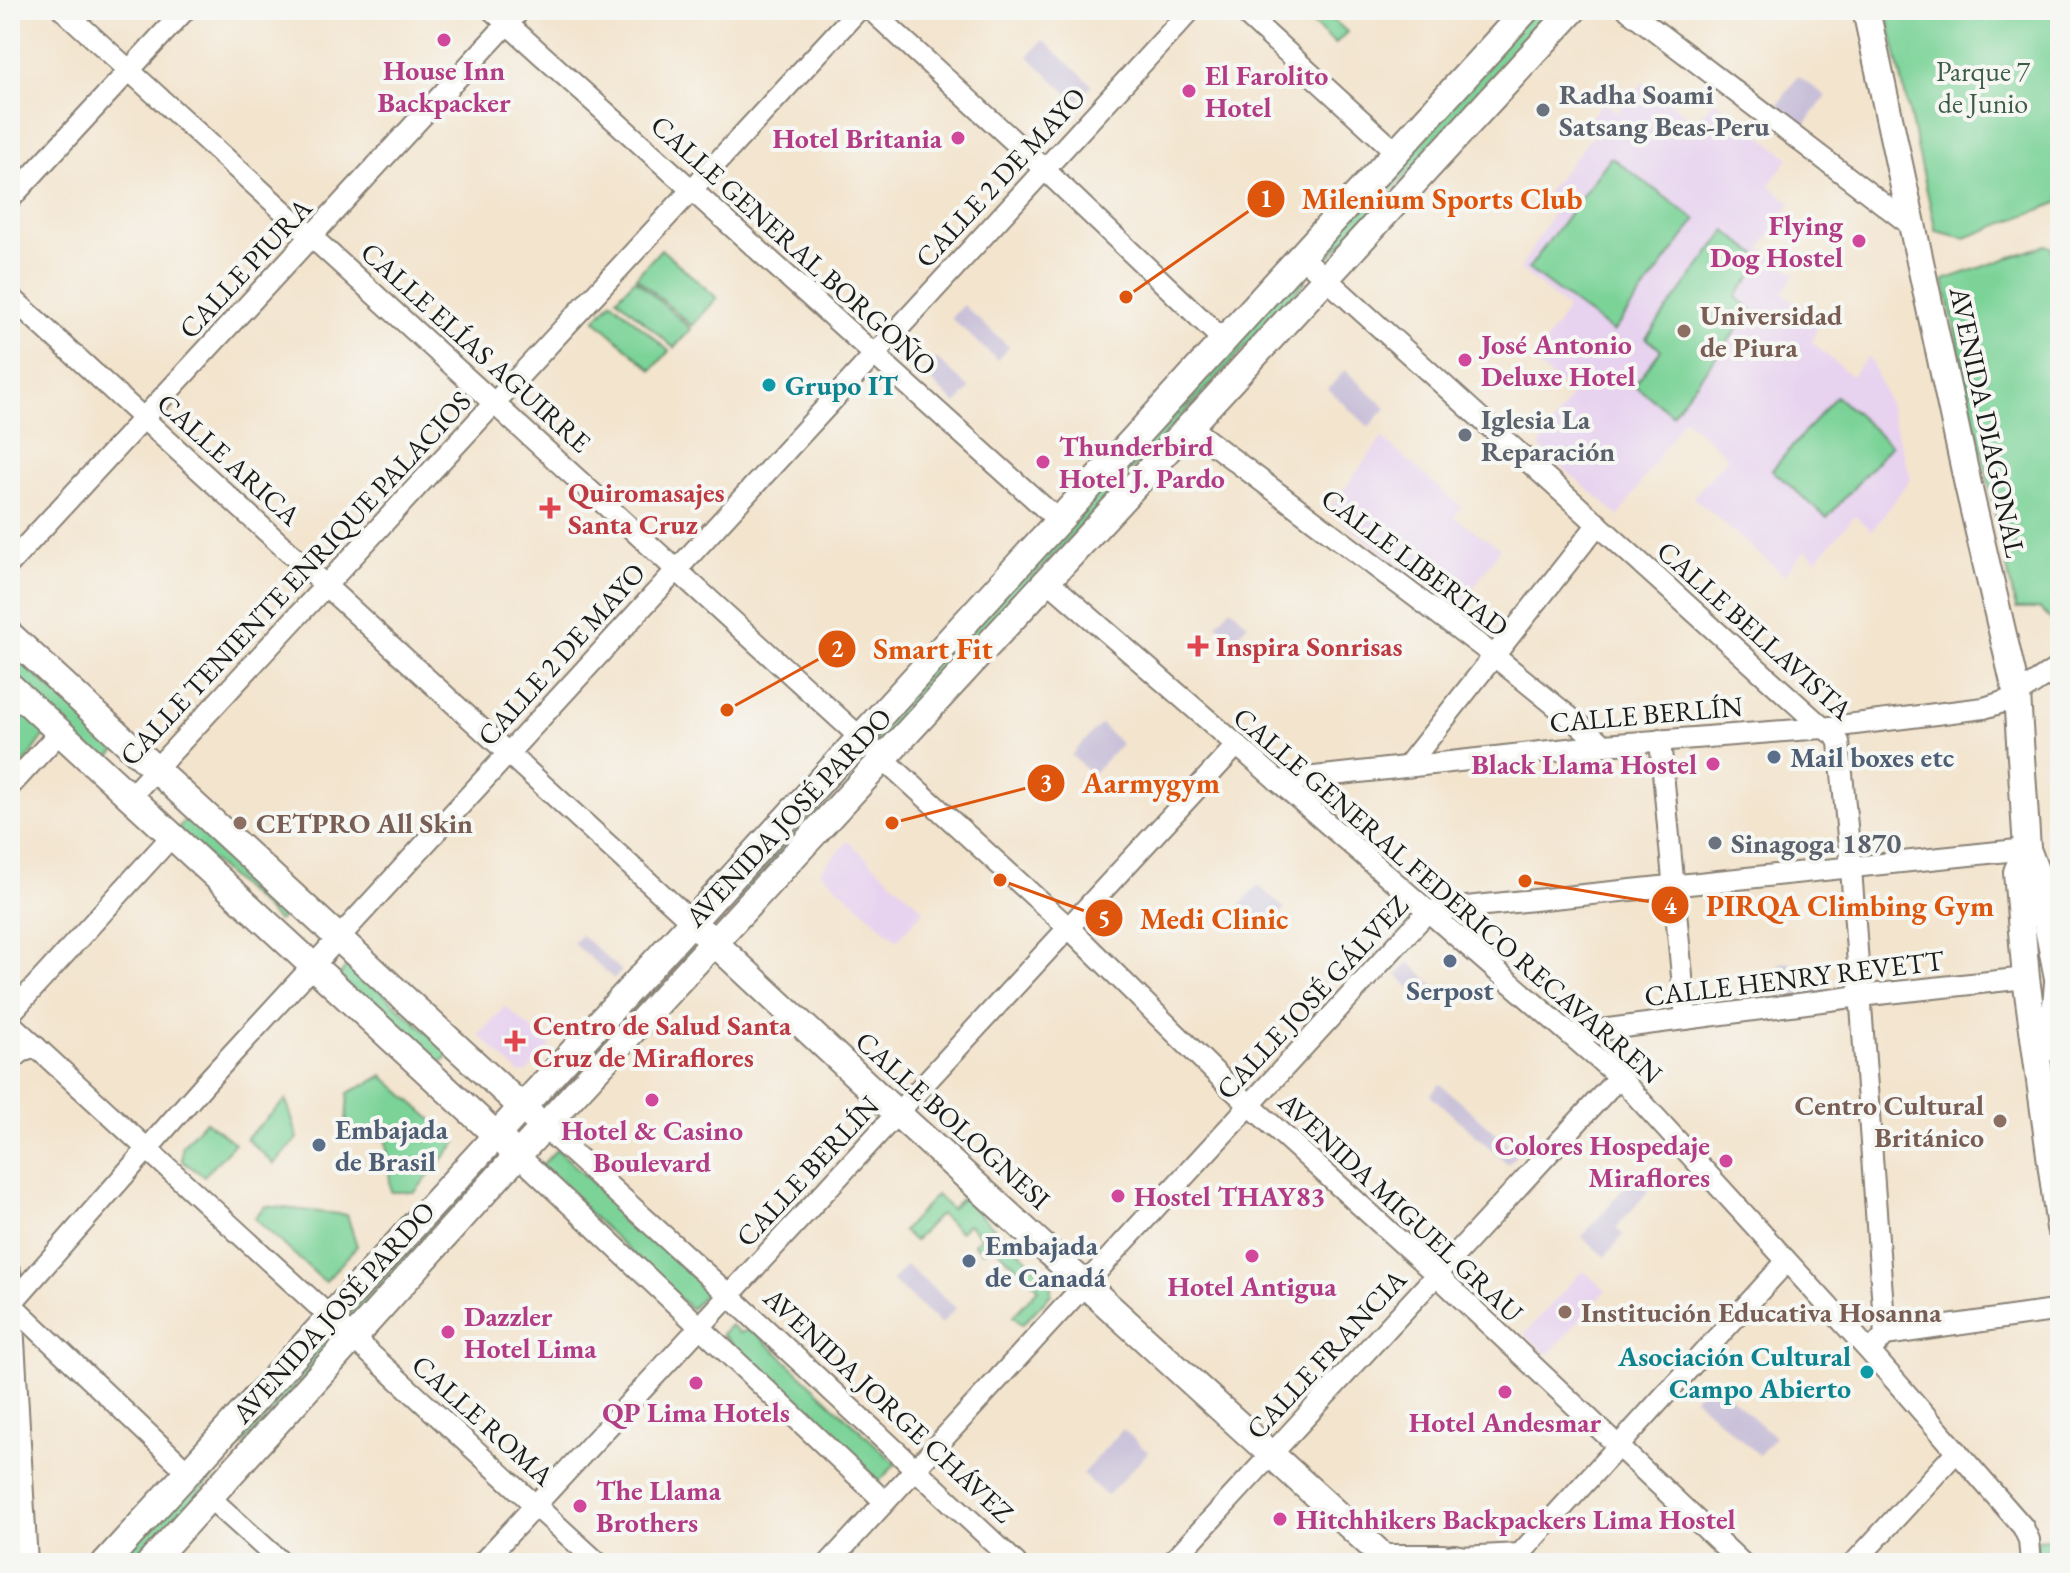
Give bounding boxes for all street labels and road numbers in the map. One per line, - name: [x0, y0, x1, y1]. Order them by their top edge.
- street label: CALLE 2 DE MAYO: [907, 79, 1093, 275]
- street label: CALLE GENERAL BORGOÑO: [643, 107, 945, 383]
- street label: CALLE PIURA: [171, 190, 320, 346]
- street label: CALLE ELÍAS AGUIRRE: [353, 234, 599, 460]
- street label: AVENIDA DIAGONAL: [1942, 282, 2034, 561]
- street label: CALLE TENIENTE ENRIQUE PALACIOS: [111, 383, 479, 773]
- street label: CALLE ARICA: [150, 385, 309, 534]
- street label: CALLE LIBERTAD: [1314, 480, 1516, 644]
- street label: CALLE BELLAVISTA: [1650, 533, 1861, 728]
- street label: CALLE 2 DE MAYO: [469, 555, 653, 753]
- street label: CALLE BERLÍN: [1548, 688, 1744, 740]
- street label: CALLE GENERAL FEDERICO RECAVARREN: [1226, 699, 1670, 1091]
- street label: AVENIDA JOSÉ PARDO: [676, 700, 899, 935]
- street label: CALLE JOSÉ GÁLVEZ: [1208, 887, 1416, 1107]
- street label: CALLE HENRY REVETT: [1642, 942, 1946, 1014]
- street label: CALLE BOLOGNESI: [848, 1023, 1058, 1217]
- street label: AVENIDA MIGUEL GRAU: [1270, 1083, 1531, 1330]
- street label: CALLE BERLÍN: [728, 1088, 886, 1254]
- street label: AVENIDA JOSÉ PARDO: [223, 1193, 442, 1431]
- street label: CALLE FRANCIA: [1238, 1261, 1414, 1446]
- street label: AVENIDA JORGE CHÁVEZ: [756, 1279, 1022, 1530]
- street label: CALLE ROMA: [404, 1347, 562, 1494]

